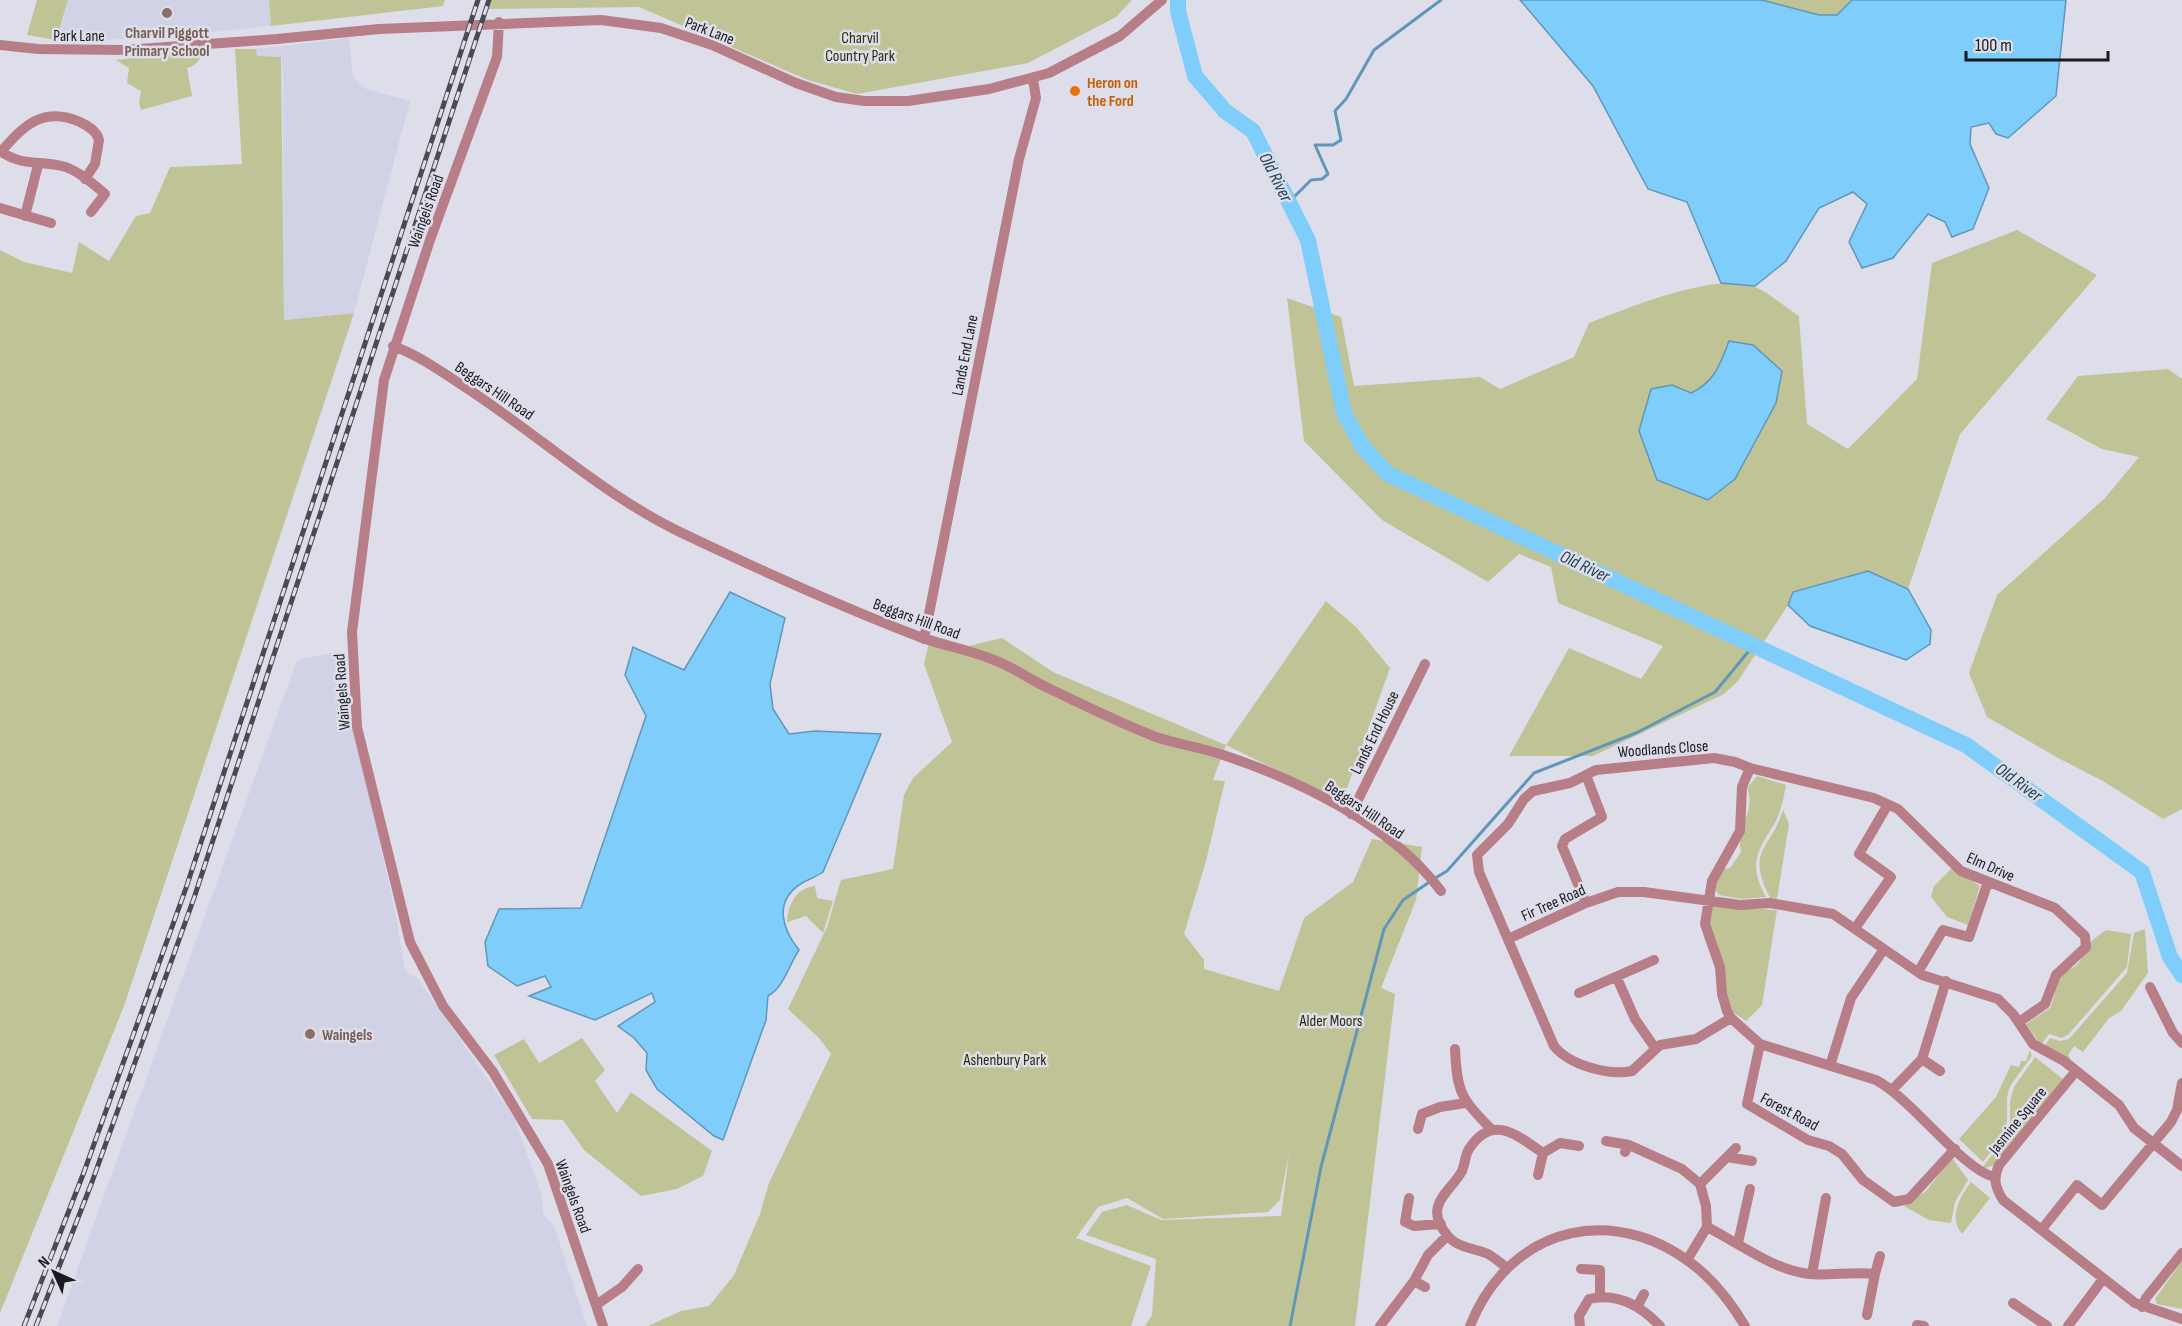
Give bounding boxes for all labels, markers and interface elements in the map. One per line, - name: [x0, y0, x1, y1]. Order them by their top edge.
- marker: Charvil Piggott Primary School: [160, 6, 174, 20]
- street label: Park Lane: [682, 13, 737, 49]
- place label: Charvil Piggott Primary School: [124, 24, 210, 61]
- scale bar: [1966, 24, 2108, 62]
- street label: Park Lane: [53, 27, 105, 46]
- park label: Charvil Country Park: [825, 29, 895, 66]
- text: 100 m: [1975, 35, 2012, 56]
- place label: Heron on the Ford: [1087, 74, 1138, 111]
- marker: Heron on the Ford: [1068, 84, 1082, 98]
- water label: Old River: [1254, 149, 1297, 206]
- street label: Waingels Road: [404, 172, 448, 251]
- street label: Lands End Lane: [948, 313, 983, 397]
- street label: Beggars Hill Road: [451, 358, 537, 425]
- water label: Old River: [1557, 546, 1614, 587]
- street label: Beggars Hill Road: [870, 595, 963, 644]
- street label: Waingels Road: [330, 653, 355, 731]
- street label: Lands End House: [1347, 688, 1404, 777]
- street label: Woodlands Close: [1617, 737, 1709, 762]
- water label: Old River: [1991, 759, 2047, 807]
- street label: Beggars Hill Road: [1321, 777, 1407, 844]
- street label: Elm Drive: [1964, 848, 2017, 886]
- street label: Fir Tree Road: [1519, 881, 1589, 926]
- park label: Alder Moors: [1298, 1012, 1363, 1031]
- place label: Waingels: [322, 1026, 372, 1045]
- marker: Waingels: [303, 1027, 317, 1041]
- park label: Ashenbury Park: [963, 1051, 1046, 1070]
- street label: Jasmine Square: [1985, 1083, 2051, 1159]
- street label: Forest Road: [1757, 1089, 1822, 1136]
- street label: Waingels Road: [551, 1157, 595, 1236]
- north arrow: [24, 1242, 84, 1302]
- text: N: [35, 1253, 54, 1272]

